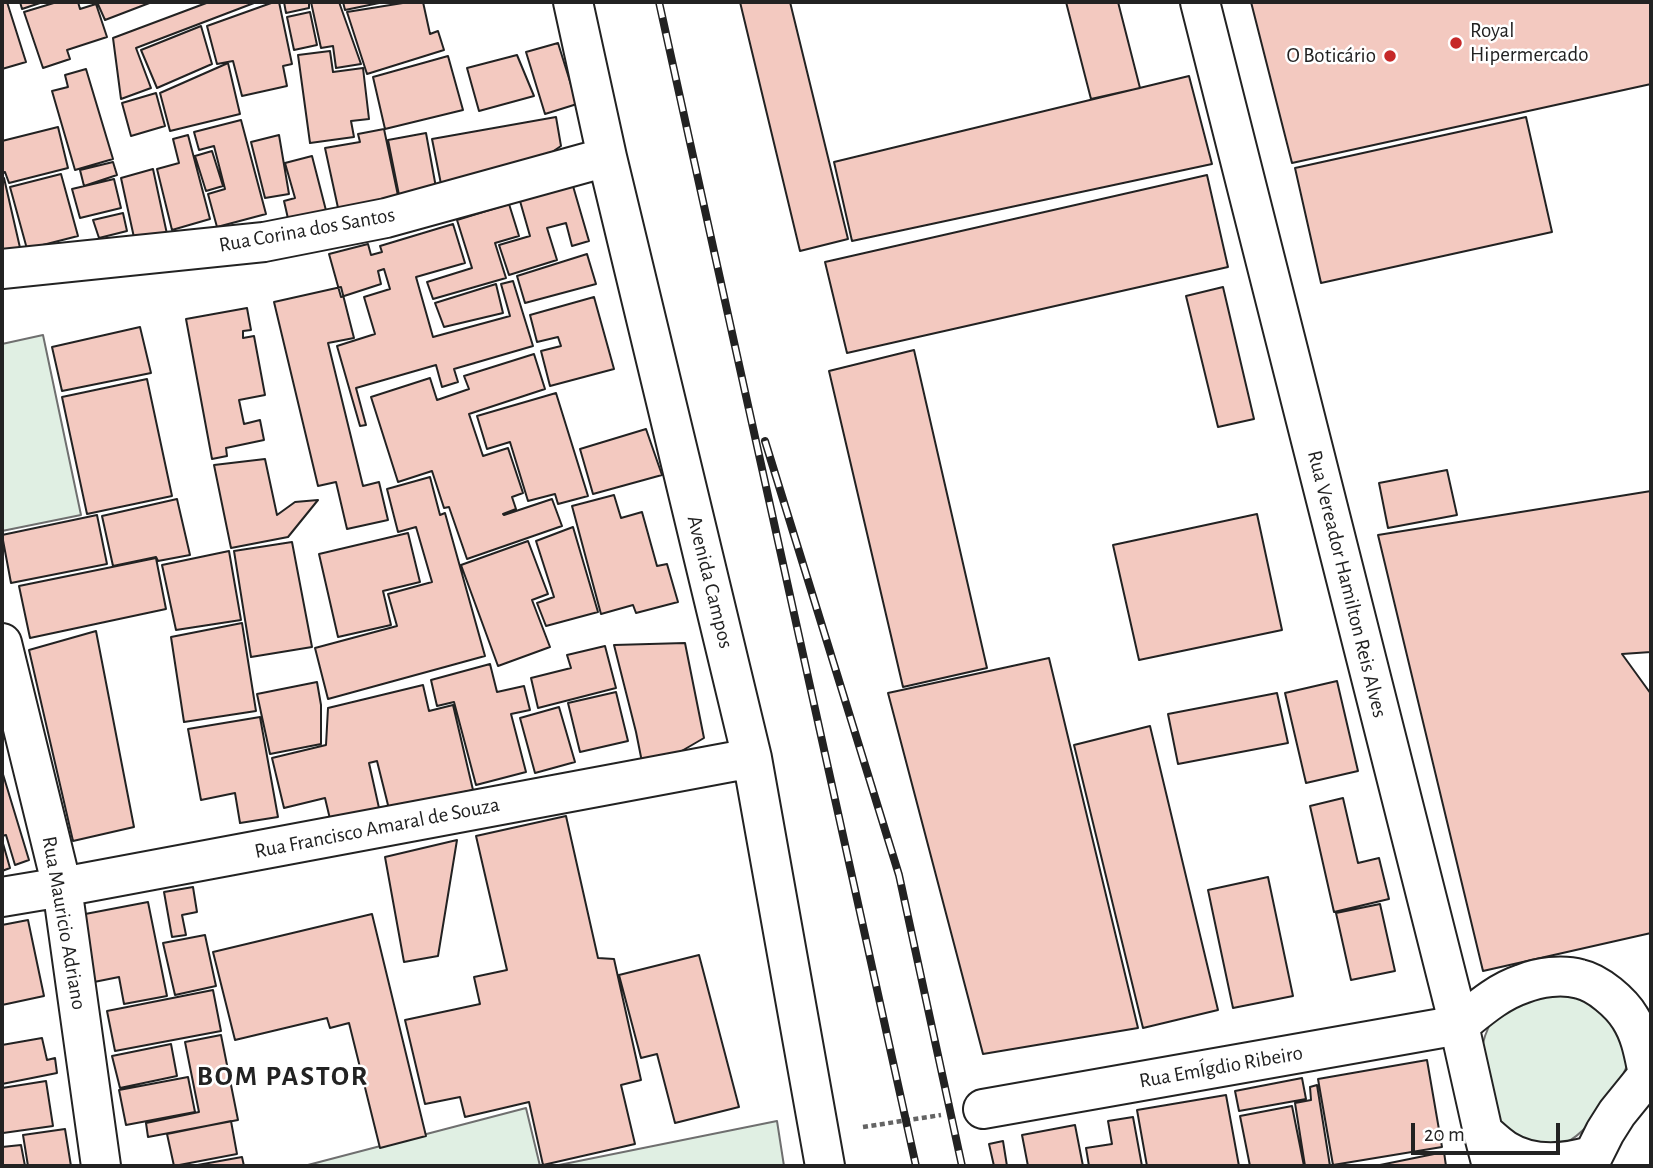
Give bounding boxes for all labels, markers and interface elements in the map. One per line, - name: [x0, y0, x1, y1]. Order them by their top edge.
- place label: Royal Hipermercado: [1470, 18, 1589, 68]
- marker: Royal Hipermercado: [1448, 35, 1464, 51]
- place label: O Boticário: [1286, 43, 1376, 69]
- marker: O Boticário: [1382, 48, 1398, 64]
- street label: Rua Corina dos Santos: [217, 202, 397, 258]
- street label: Rua Vereador Hamilton Reis Alves: [1302, 448, 1392, 720]
- street label: Avenida Campos: [681, 513, 739, 651]
- street label: Rua Francisco Amaral de Souza: [252, 792, 502, 864]
- street label: Rua Mauricio Adriano: [36, 834, 92, 1012]
- street label: Rua EmÍgdio Ribeiro: [1137, 1040, 1305, 1094]
- district label: BOM PASTOR: [198, 1060, 368, 1094]
- scale bar: [1415, 1108, 1564, 1152]
- text: 20 m: [1424, 1124, 1465, 1145]

